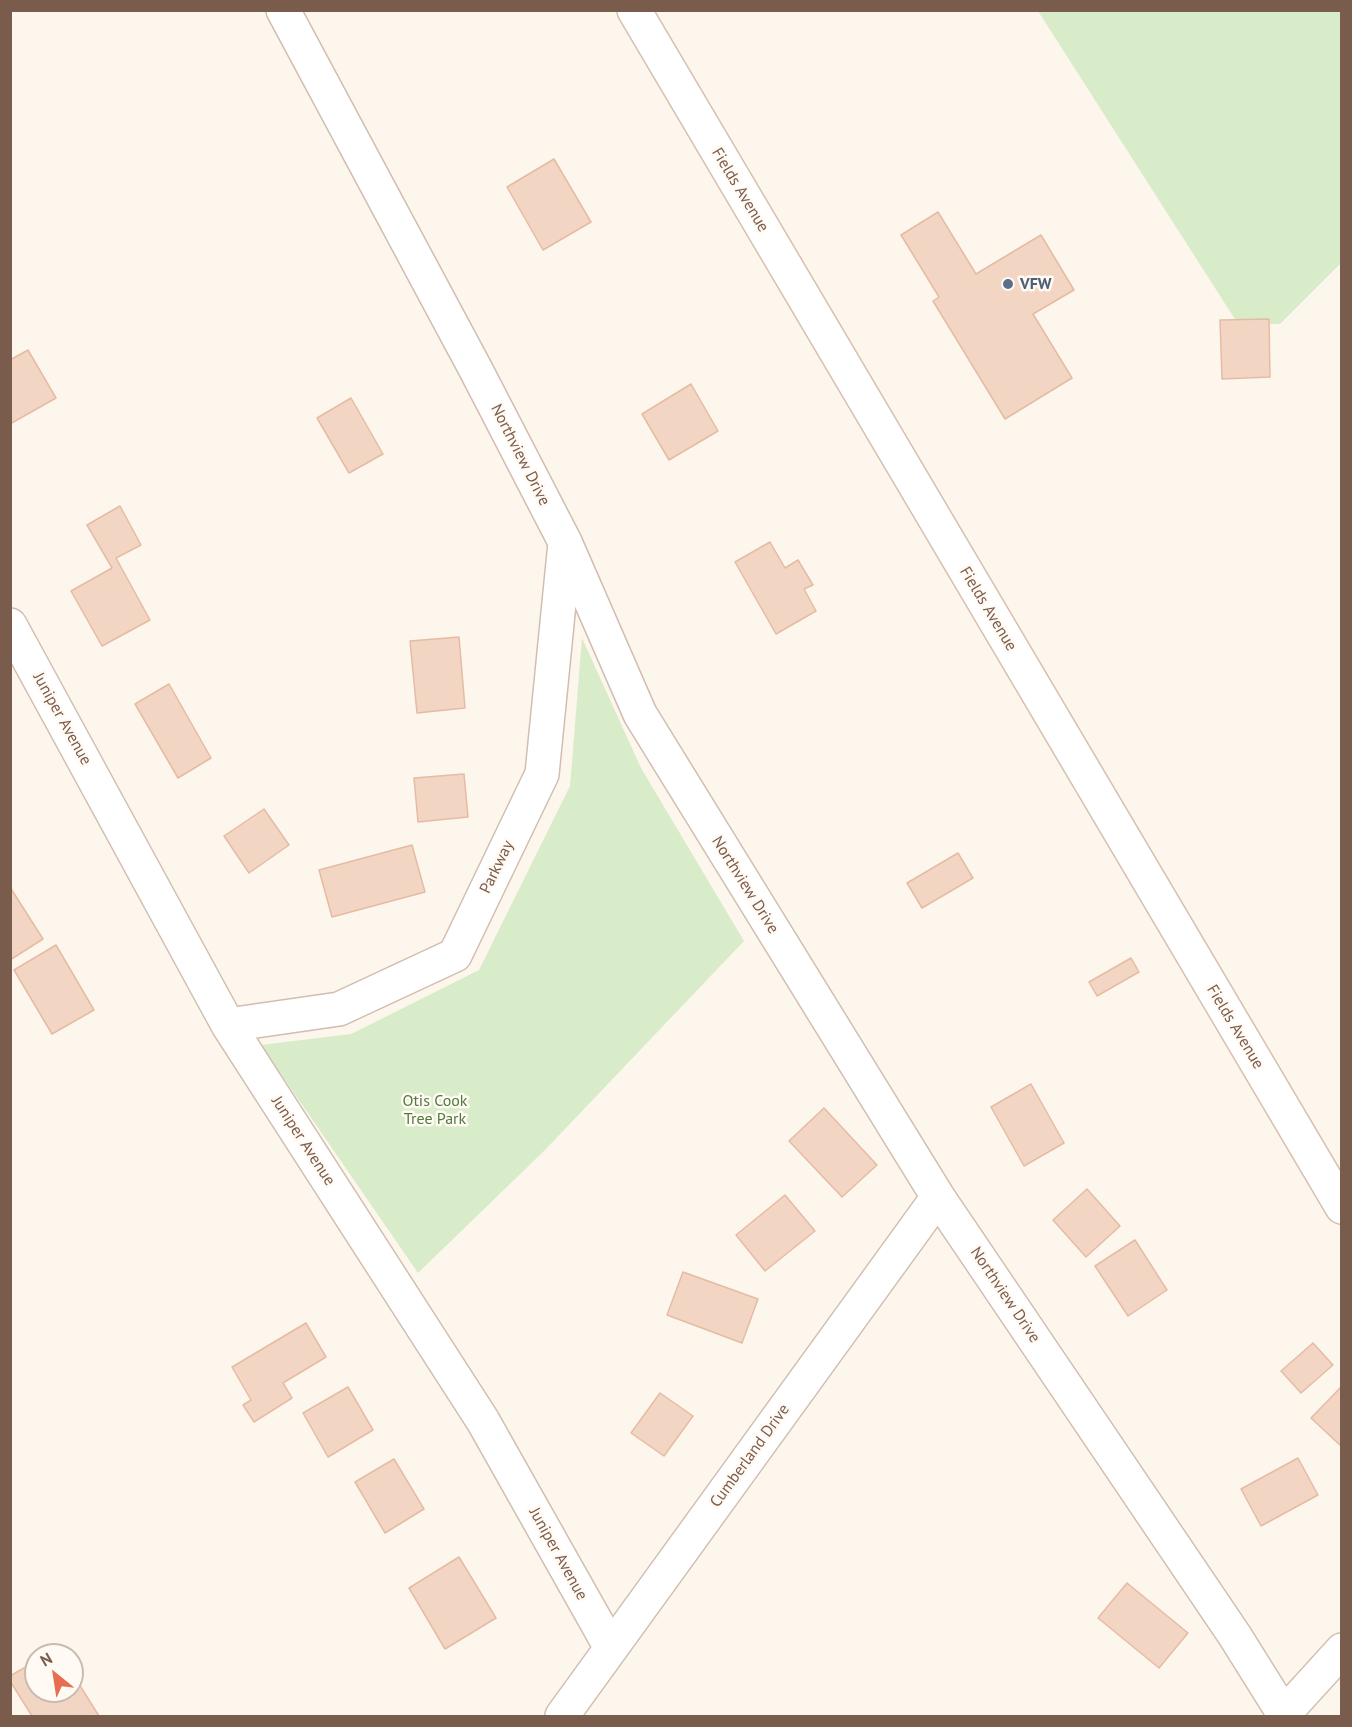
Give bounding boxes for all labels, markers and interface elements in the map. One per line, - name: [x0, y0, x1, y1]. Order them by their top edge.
- street label: Fields Avenue: [707, 144, 773, 236]
- place label: VFW: [1020, 274, 1052, 294]
- marker: VFW: [1001, 277, 1015, 291]
- street label: Northview Drive: [486, 401, 554, 509]
- street label: Fields Avenue: [955, 563, 1021, 655]
- street label: Juniper Avenue: [29, 669, 95, 769]
- street label: Northview Drive: [707, 833, 783, 937]
- street label: Parkway: [476, 837, 518, 897]
- street label: Fields Avenue: [1202, 981, 1268, 1073]
- park label: Otis Cook Tree Park: [402, 1091, 468, 1129]
- street label: Juniper Avenue: [267, 1093, 339, 1189]
- street label: Northview Drive: [966, 1244, 1044, 1346]
- street label: Cumberland Drive: [706, 1401, 794, 1511]
- street label: Juniper Avenue: [525, 1504, 591, 1604]
- north arrow: [24, 1643, 84, 1703]
- text: N: [36, 1648, 56, 1670]

